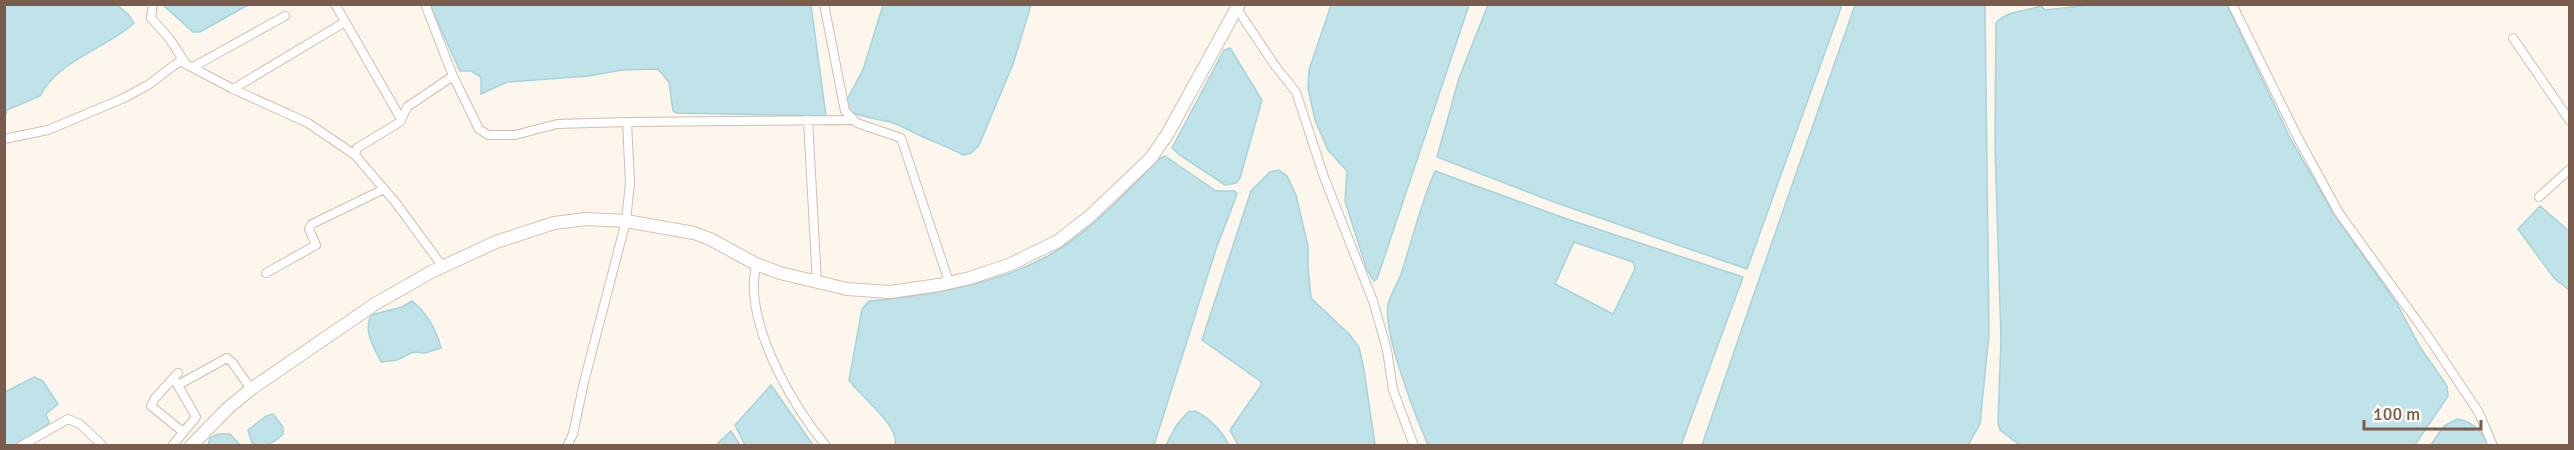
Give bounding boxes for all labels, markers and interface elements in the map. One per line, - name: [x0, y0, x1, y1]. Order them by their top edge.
- scale bar: [2364, 393, 2481, 431]
- text: 100 m: [2373, 403, 2420, 425]

